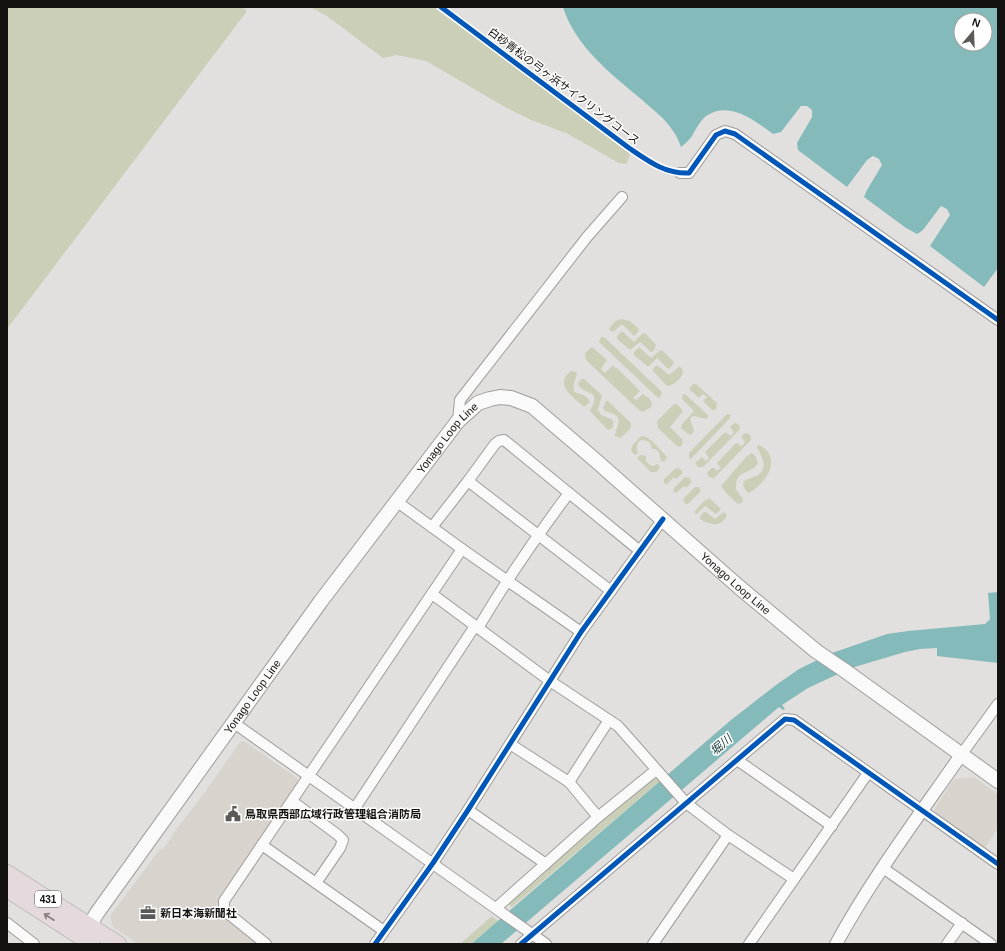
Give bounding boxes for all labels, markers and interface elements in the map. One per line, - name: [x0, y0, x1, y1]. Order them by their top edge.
- north arrow: [953, 12, 993, 52]
- text: N: [971, 16, 982, 30]
- street label: 白砂青松の弓ヶ浜サイクリングコース: [486, 25, 642, 147]
- street label: Yonago Loop Line: [414, 400, 480, 476]
- street label: Yonago Loop Line: [698, 550, 773, 617]
- street label: Yonago Loop Line: [222, 657, 283, 736]
- water label: 堀川: [707, 731, 736, 758]
- public building icon: 鳥取県西部広域行政管理組合消防局: [224, 805, 242, 823]
- place label: 鳥取県西部広域行政管理組合消防局: [245, 808, 421, 820]
- road number: 431: [35, 891, 61, 907]
- office icon: 新日本海新聞社: [139, 904, 157, 922]
- place label: 新日本海新聞社: [160, 907, 237, 919]
- one-way arrow: [43, 912, 55, 920]

